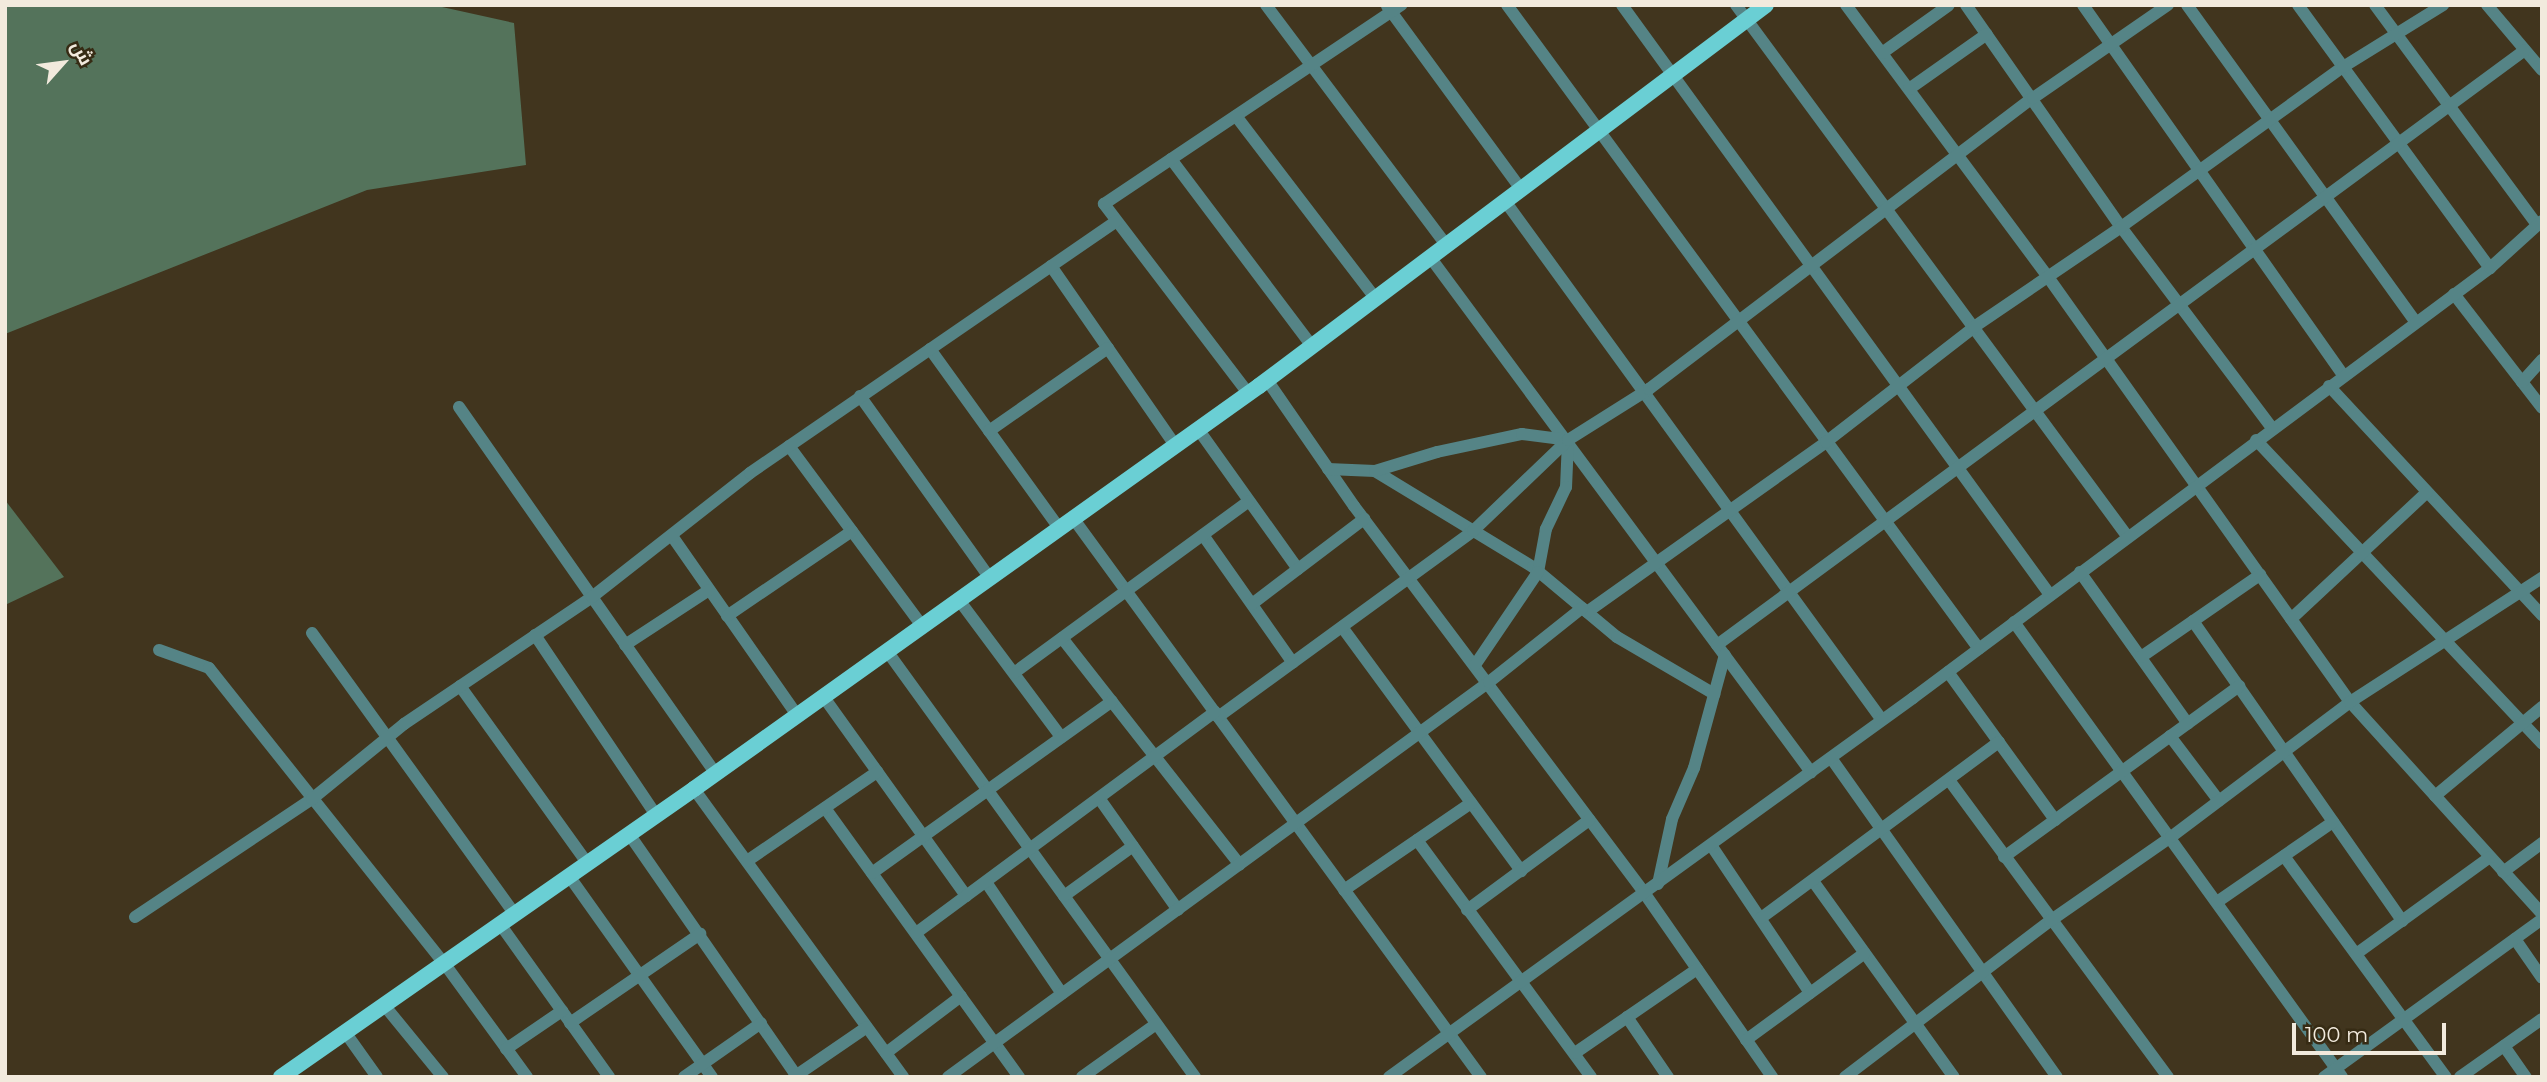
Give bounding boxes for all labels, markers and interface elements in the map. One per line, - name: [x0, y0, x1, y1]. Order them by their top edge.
- north arrow: [28, 28, 98, 98]
- text: ش: [66, 37, 98, 69]
- scale bar: [2295, 1009, 2449, 1052]
- text: 100 m: [2305, 1022, 2368, 1047]

